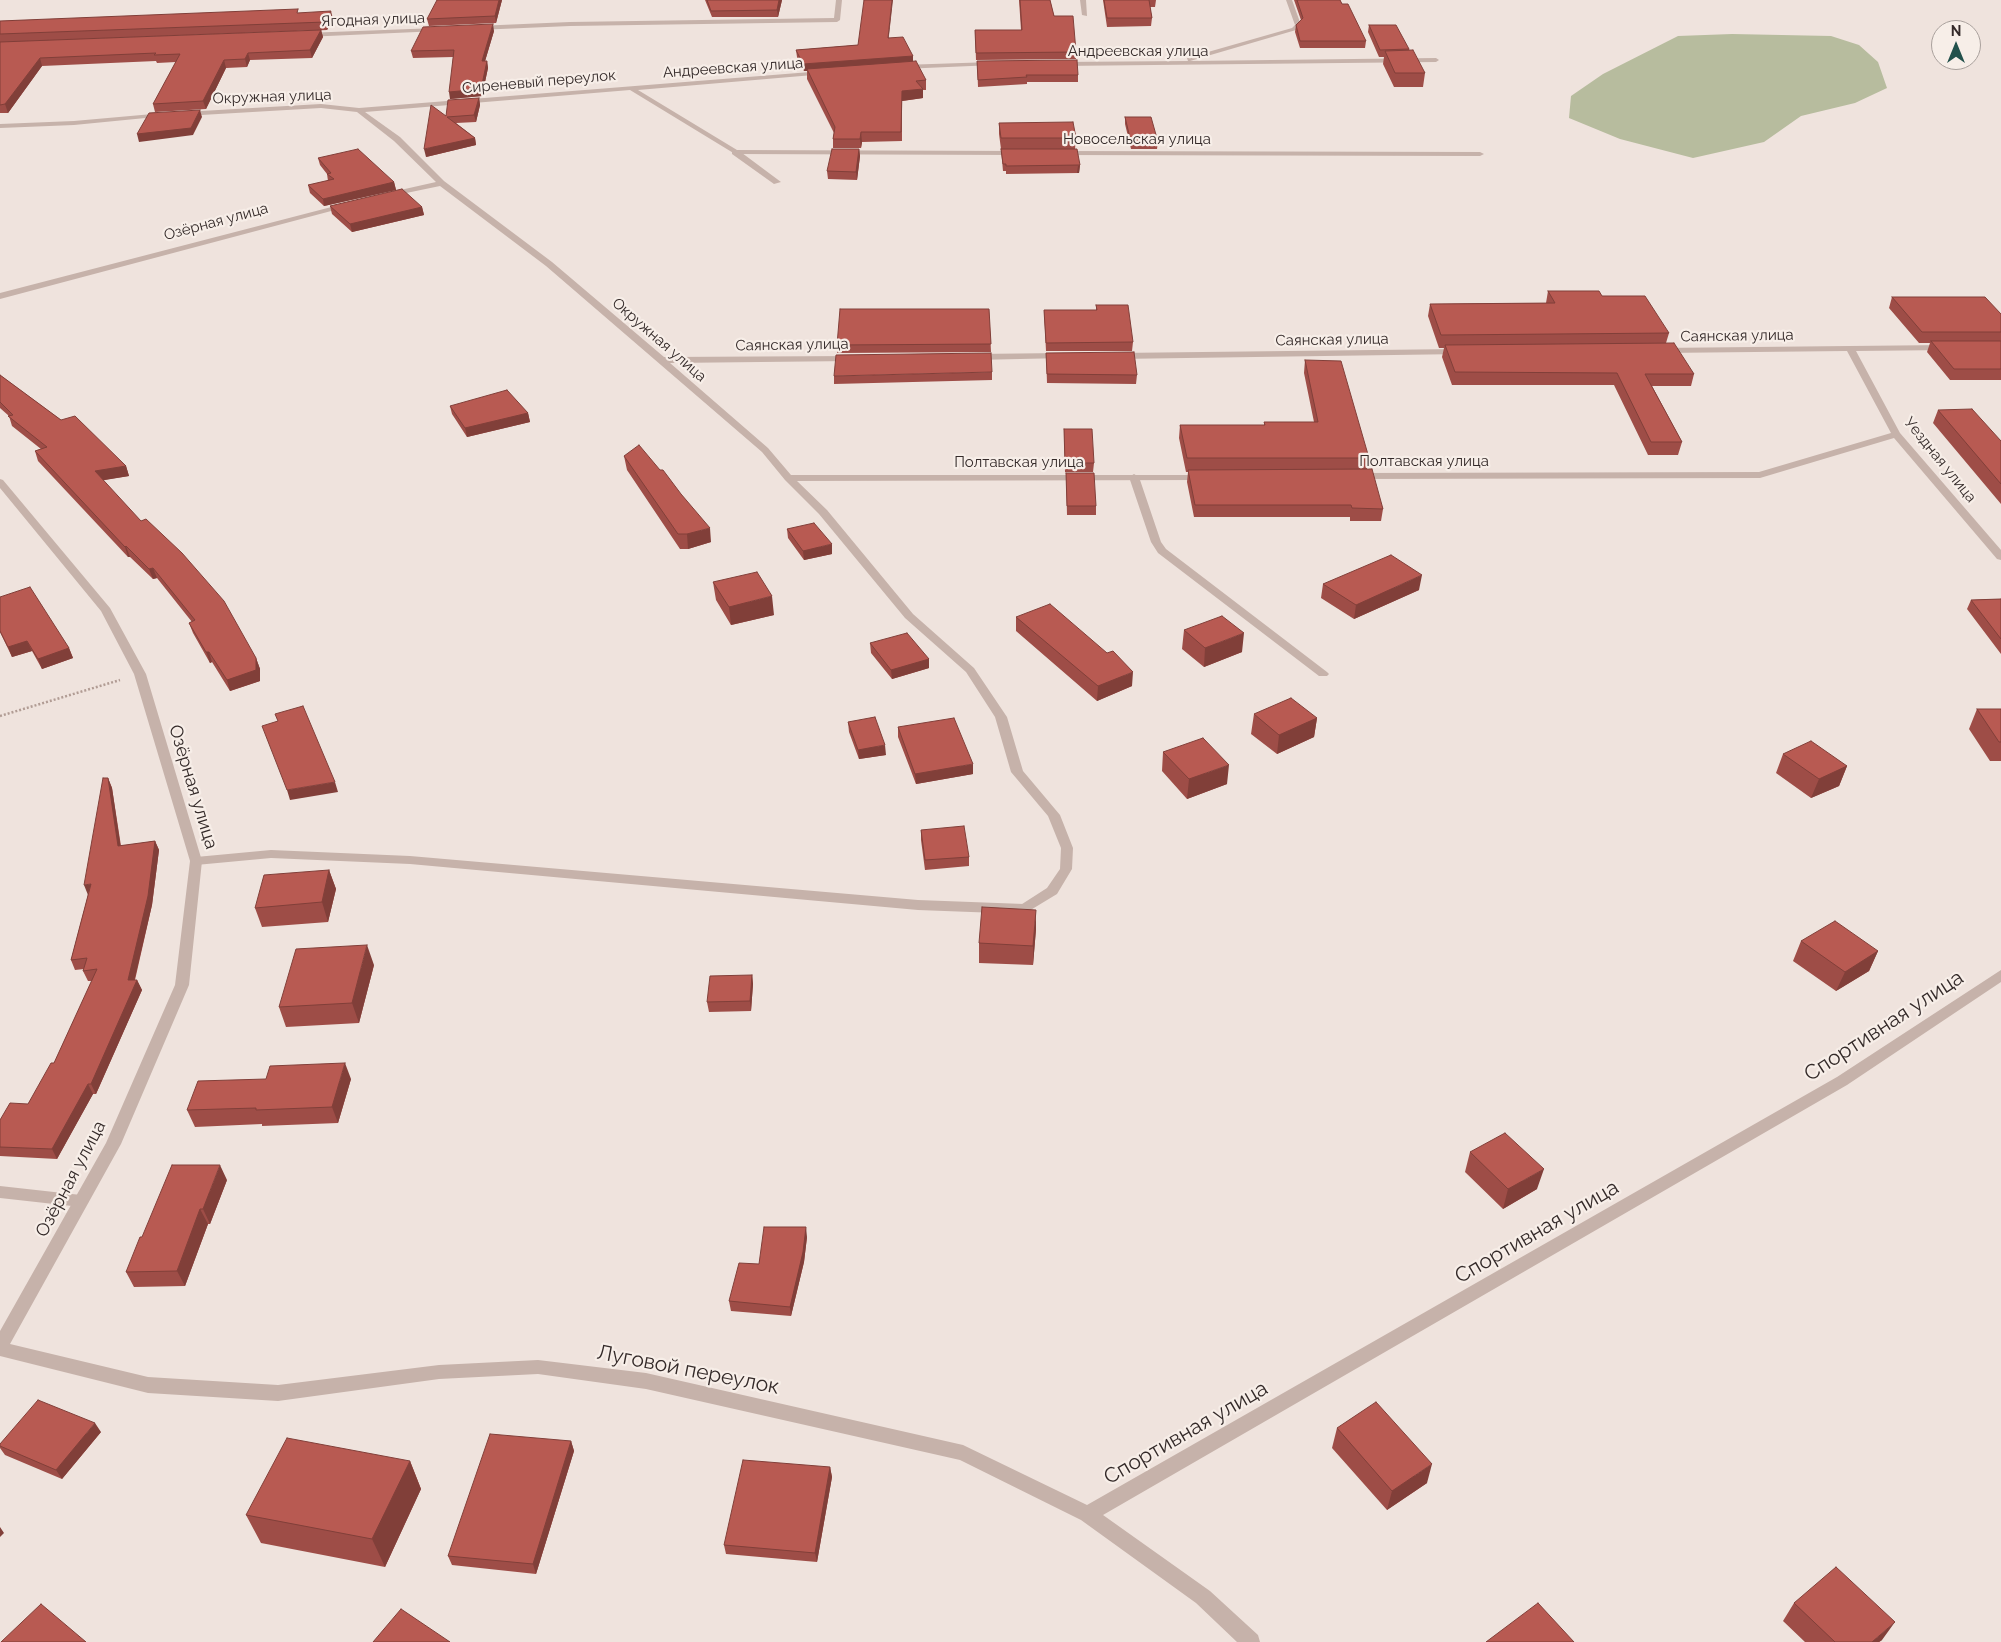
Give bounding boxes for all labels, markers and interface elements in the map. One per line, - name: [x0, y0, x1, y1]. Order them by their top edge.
- street label: Ягодная улица: [321, 9, 425, 31]
- north arrow: [1931, 20, 1981, 70]
- text: N: [1951, 23, 1961, 39]
- street label: Андреевская улица: [1068, 42, 1208, 60]
- street label: Андреевская улица: [662, 54, 804, 82]
- street label: Сиреневый переулок: [461, 66, 617, 98]
- street label: Окружная улица: [212, 86, 332, 108]
- street label: Новосельская улица: [1063, 130, 1211, 148]
- street label: Озёрная улица: [162, 199, 270, 245]
- street label: Окружная улица: [608, 294, 710, 386]
- street label: Саянская улица: [1680, 326, 1794, 346]
- street label: Саянская улица: [1275, 330, 1389, 350]
- street label: Саянская улица: [735, 335, 849, 355]
- street label: Уездная улица: [1900, 414, 1980, 506]
- street label: Полтавская улица: [1359, 452, 1489, 470]
- street label: Полтавская улица: [954, 453, 1084, 471]
- street label: Озёрная улица: [164, 722, 222, 852]
- street label: Спортивная улица: [1800, 965, 1968, 1087]
- street label: Озёрная улица: [31, 1117, 111, 1241]
- street label: Спортивная улица: [1451, 1175, 1623, 1289]
- street label: Луговой переулок: [595, 1340, 781, 1400]
- street label: Спортивная улица: [1100, 1376, 1272, 1490]

